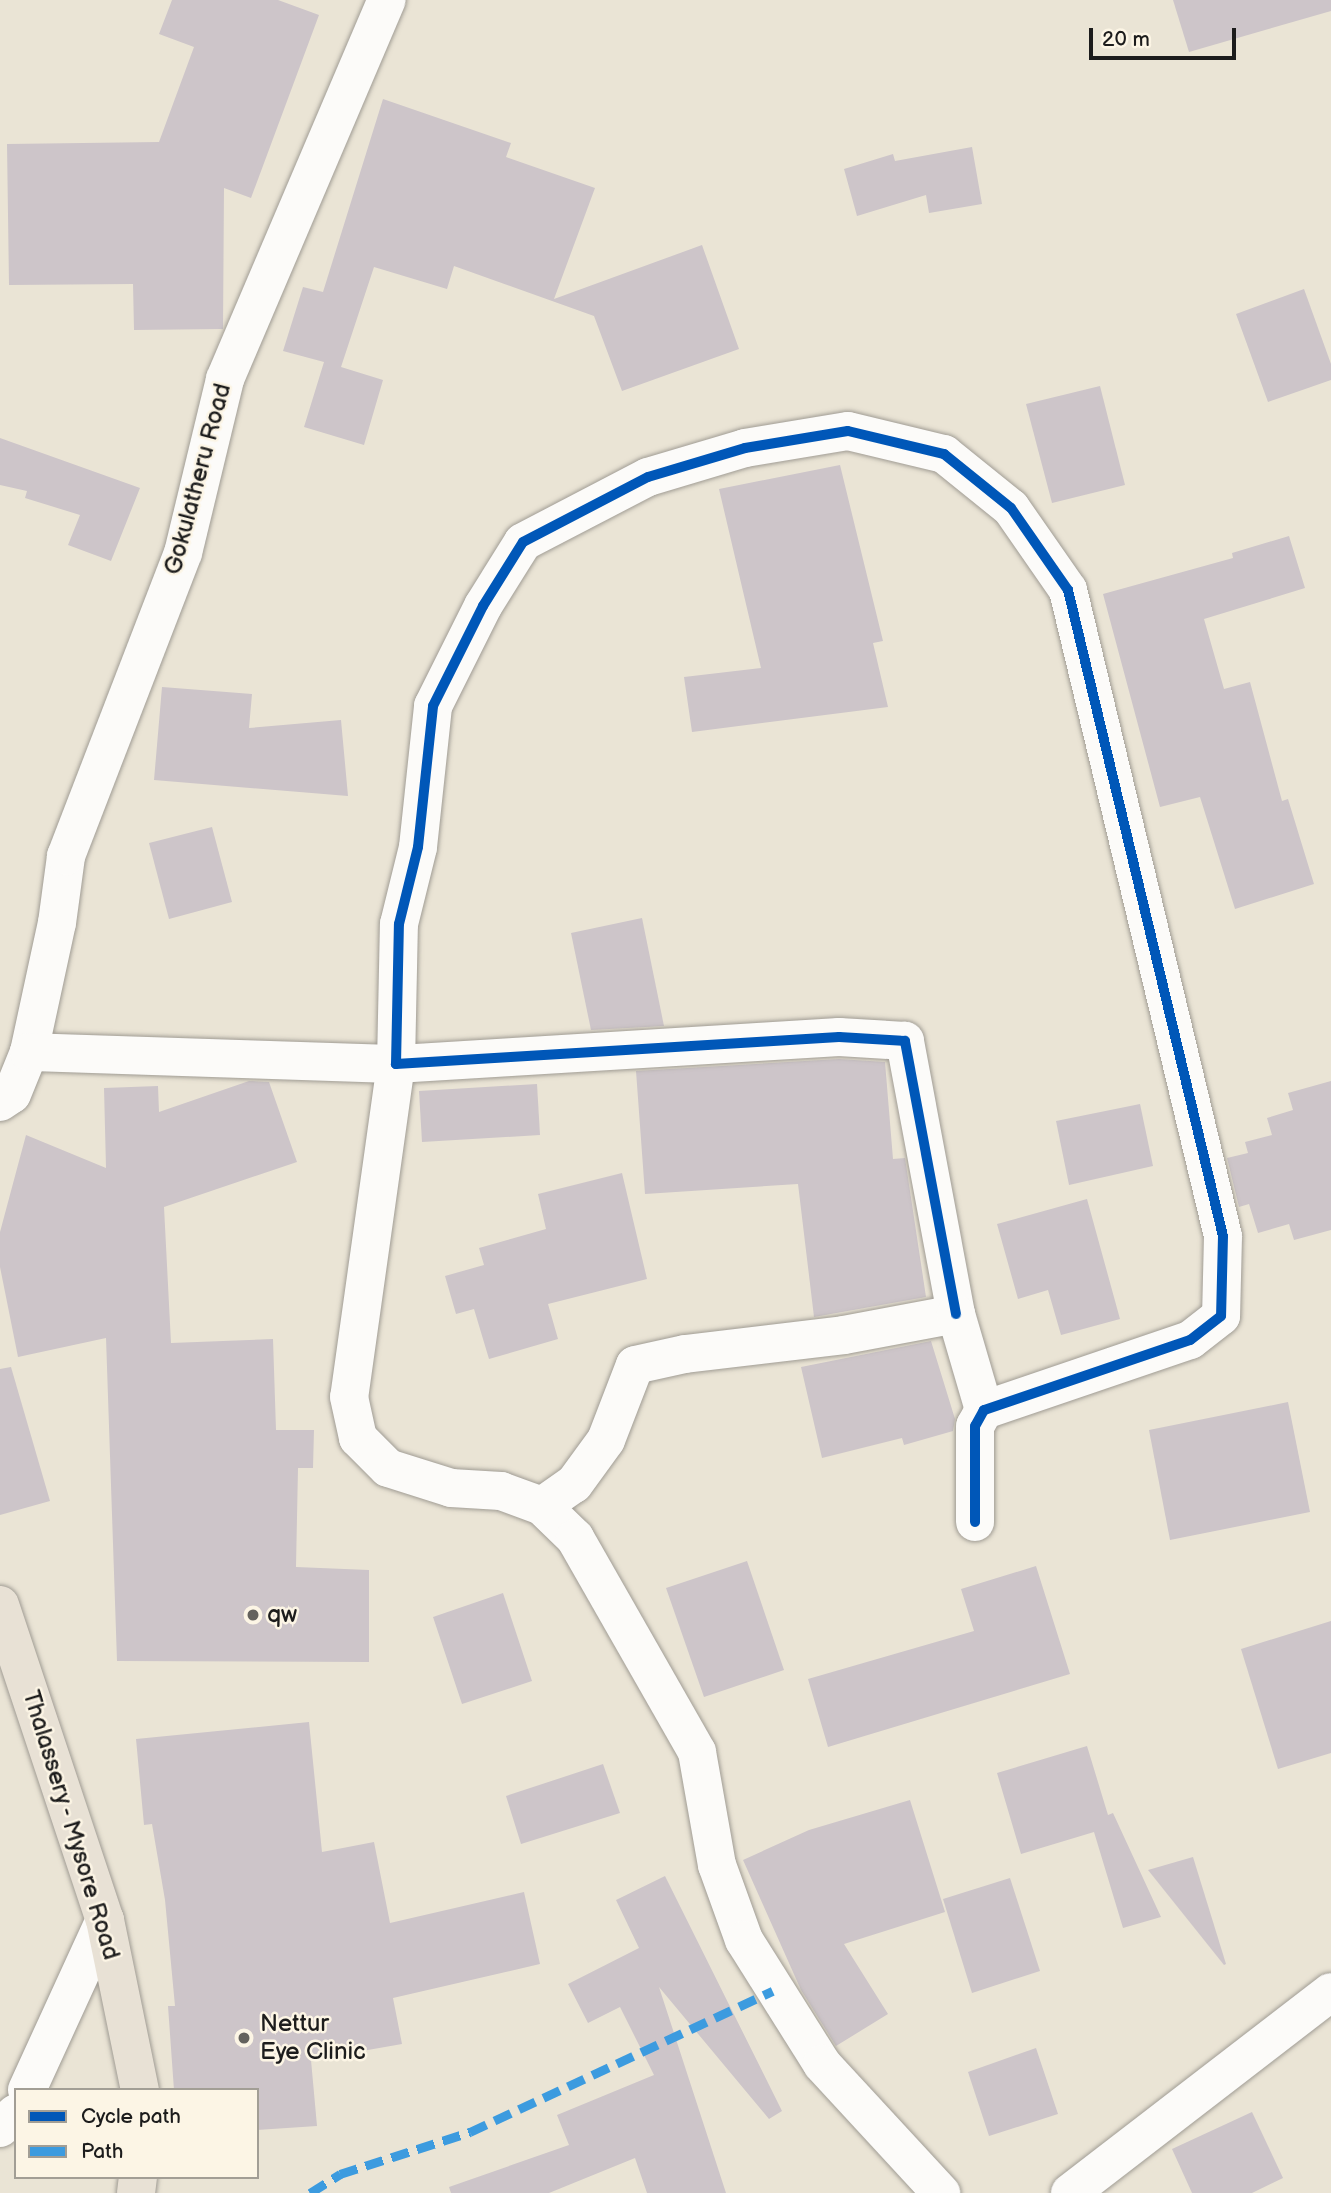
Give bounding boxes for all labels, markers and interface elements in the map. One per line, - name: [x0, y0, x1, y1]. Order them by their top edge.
- scale bar: [1093, 14, 1240, 58]
- text: 20 m: [1102, 27, 1150, 52]
- street label: Gokulatheru Road: [159, 380, 237, 578]
- place label: qw: [267, 1601, 297, 1629]
- marker: qw: [245, 1607, 261, 1623]
- street label: Thalassery - Mysore Road: [16, 1685, 126, 1965]
- place label: Nettur Eye Clinic: [260, 2010, 366, 2066]
- marker: Nettur Eye Clinic: [234, 2028, 254, 2048]
- legend: [14, 2088, 259, 2179]
- text: Cycle path: [81, 2104, 181, 2129]
- text: Path: [81, 2139, 123, 2164]

